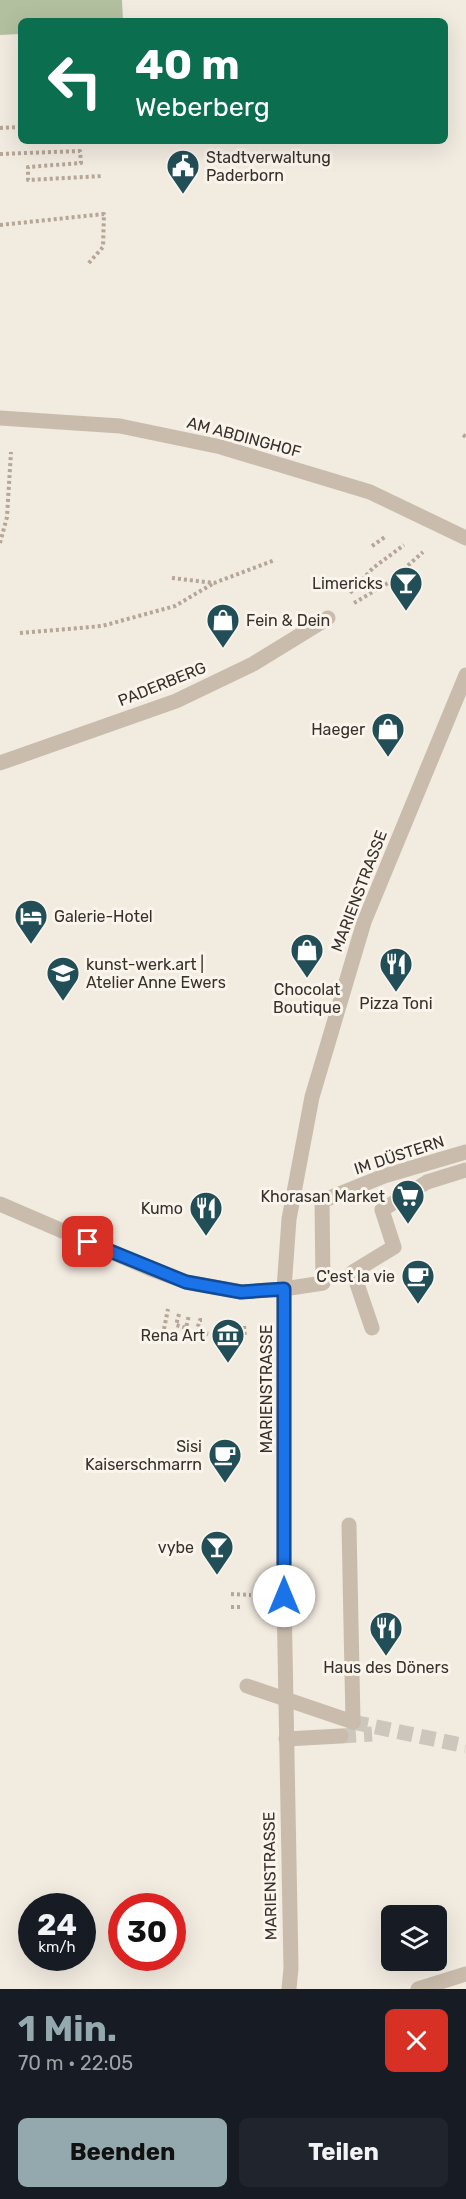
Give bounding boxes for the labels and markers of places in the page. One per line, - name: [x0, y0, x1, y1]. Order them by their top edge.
- public building icon: Stadtverwaltung Paderborn: [165, 148, 201, 195]
- place label: Stadtverwaltung Paderborn: [206, 148, 331, 185]
- bar icon: Limericks: [388, 565, 424, 612]
- place label: Limericks: [312, 574, 383, 593]
- shop icon: Fein & Dein: [205, 602, 241, 649]
- place label: Fein & Dein: [246, 611, 330, 630]
- shop icon: Haeger: [370, 711, 406, 758]
- place label: Haeger: [311, 720, 365, 739]
- hotel icon: Galerie-Hotel: [13, 898, 49, 945]
- place label: Galerie-Hotel: [54, 907, 153, 926]
- shop icon: Chocolat Boutique: [289, 932, 325, 979]
- restaurant icon: Pizza Toni: [378, 946, 414, 993]
- place label: kunst-werk.art | Atelier Anne Ewers: [86, 954, 226, 992]
- school or university icon: kunst-werk.art | Atelier Anne Ewers: [45, 955, 81, 1002]
- place label: Chocolat Boutique: [273, 980, 341, 1017]
- place label: Pizza Toni: [359, 994, 433, 1013]
- supermarket icon: Khorasan Market: [390, 1178, 426, 1225]
- place label: Khorasan Market: [260, 1187, 385, 1206]
- restaurant icon: Kumo: [188, 1190, 224, 1237]
- place label: Kumo: [141, 1199, 183, 1218]
- pin: [62, 1216, 113, 1267]
- cafe icon: C'est la vie: [400, 1258, 436, 1305]
- place label: C'est la vie: [316, 1267, 395, 1286]
- museum icon: Rena Art: [210, 1317, 246, 1364]
- place label: Rena Art: [141, 1326, 205, 1345]
- place label: Sisi Kaiserschmarrn: [85, 1437, 202, 1474]
- cafe icon: Sisi Kaiserschmarrn: [207, 1437, 243, 1484]
- bar icon: vybe: [199, 1529, 235, 1576]
- place label: vybe: [158, 1538, 194, 1557]
- restaurant icon: Haus des Döners: [368, 1610, 404, 1657]
- place label: Haus des Döners: [323, 1658, 449, 1677]

